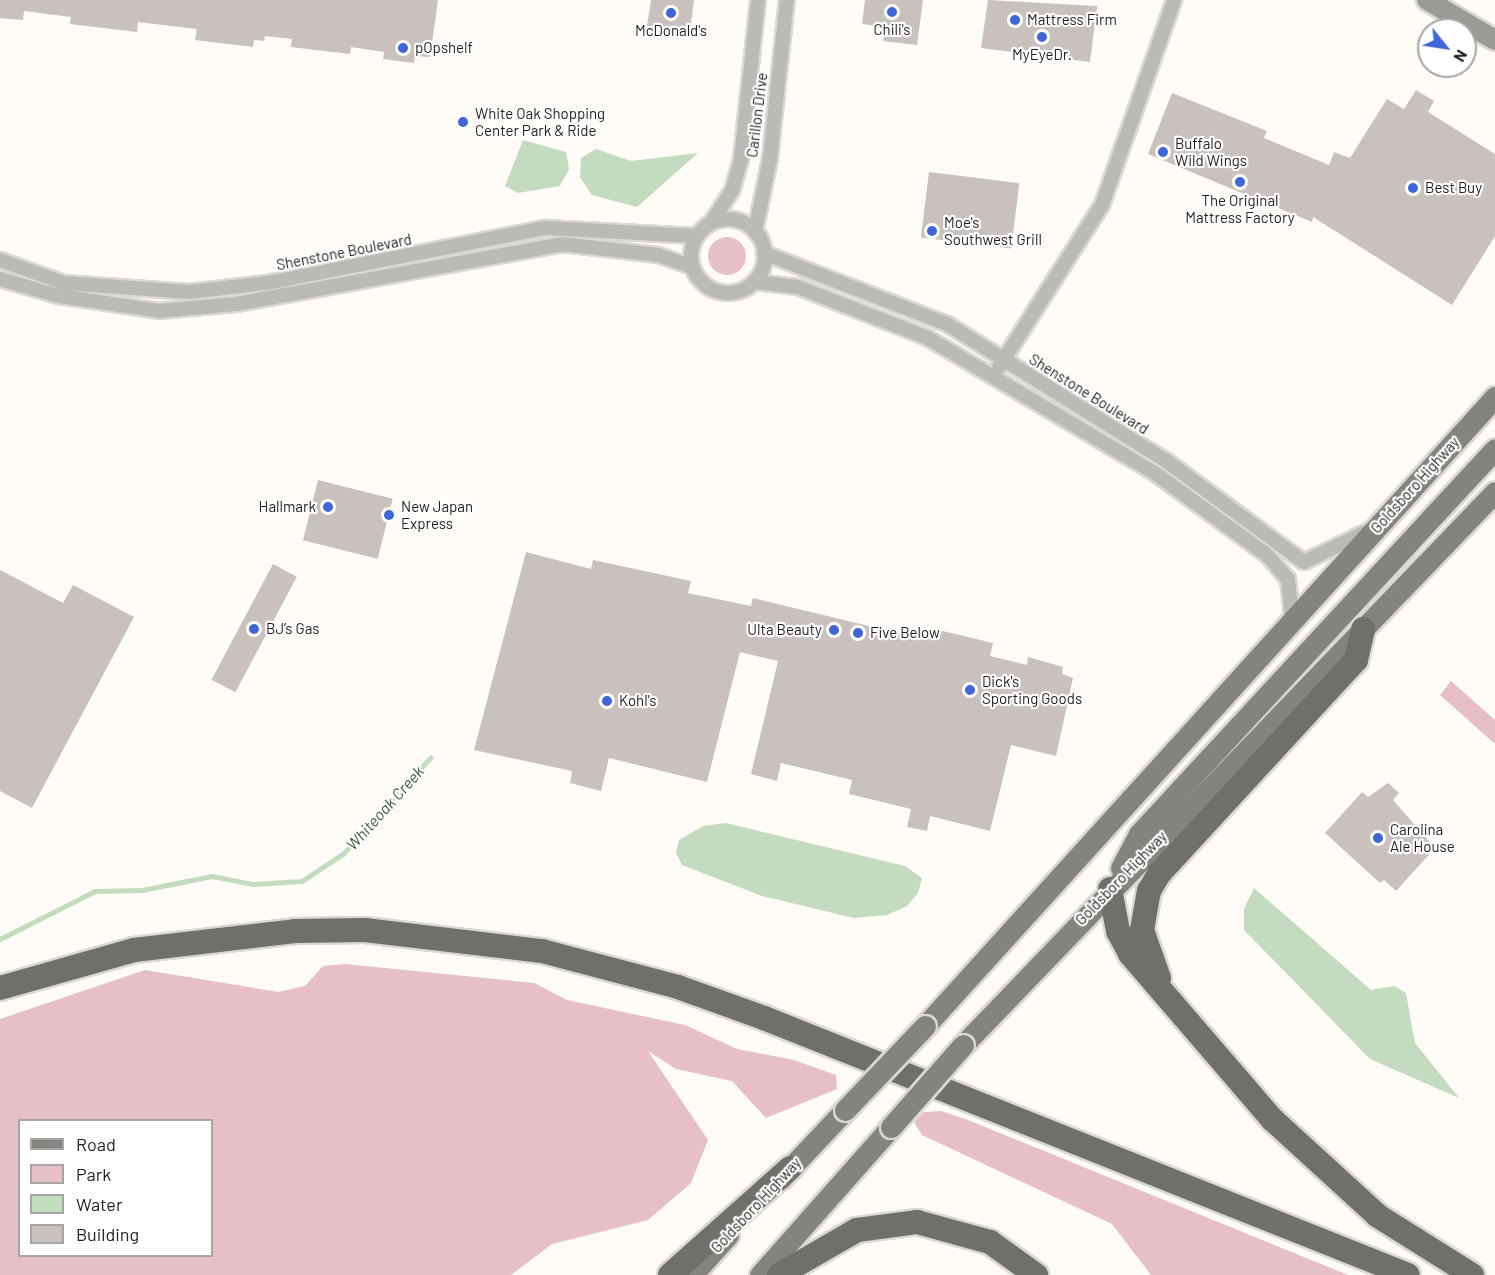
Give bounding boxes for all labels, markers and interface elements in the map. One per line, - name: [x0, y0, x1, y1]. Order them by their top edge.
- marker: Chili's: [885, 5, 899, 19]
- marker: McDonald's: [664, 6, 678, 20]
- place label: Mattress Firm: [1027, 11, 1117, 29]
- marker: Mattress Firm: [1008, 13, 1022, 27]
- north arrow: [1417, 18, 1477, 78]
- place label: Chili's: [873, 21, 911, 39]
- place label: McDonald's: [635, 22, 707, 40]
- marker: MyEyeDr.: [1035, 30, 1049, 44]
- place label: pOpshelf: [415, 39, 473, 57]
- marker: pOpshelf: [396, 41, 410, 55]
- place label: MyEyeDr.: [1012, 46, 1072, 64]
- text: N: [1450, 47, 1472, 66]
- street label: Carillon Drive: [743, 71, 771, 159]
- place label: White Oak Shopping Center Park & Ride: [475, 104, 605, 139]
- marker: White Oak Shopping Center Park & Ride: [456, 115, 470, 129]
- place label: Buffalo Wild Wings: [1175, 134, 1247, 169]
- marker: Buffalo Wild Wings: [1156, 145, 1170, 159]
- marker: The Original Mattress Factory: [1233, 175, 1247, 189]
- place label: Best Buy: [1425, 179, 1482, 197]
- marker: Best Buy: [1406, 181, 1420, 195]
- place label: The Original Mattress Factory: [1185, 191, 1295, 226]
- place label: Moe's Southwest Grill: [944, 213, 1042, 248]
- marker: Moe's Southwest Grill: [925, 224, 939, 238]
- street label: Shenstone Boulevard: [275, 230, 413, 274]
- street label: Shenstone Boulevard: [1026, 350, 1152, 438]
- street label: Goldsboro Highway: [1367, 433, 1463, 537]
- place label: New Japan Express: [401, 497, 473, 532]
- place label: Hallmark: [259, 498, 316, 516]
- marker: Hallmark: [321, 500, 335, 514]
- marker: New Japan Express: [382, 508, 396, 522]
- place label: BJ’s Gas: [266, 620, 320, 638]
- place label: Ulta Beauty: [747, 621, 822, 639]
- marker: BJ’s Gas: [247, 622, 261, 636]
- marker: Ulta Beauty: [827, 623, 841, 637]
- place label: Five Below: [870, 624, 940, 642]
- marker: Five Below: [851, 626, 865, 640]
- place label: Dick's Sporting Goods: [982, 672, 1082, 707]
- marker: Dick's Sporting Goods: [963, 683, 977, 697]
- place label: Kohl's: [619, 692, 656, 710]
- marker: Kohl's: [600, 694, 614, 708]
- water label: Whiteoak Creek: [342, 762, 428, 854]
- place label: Carolina Ale House: [1390, 820, 1455, 855]
- street label: Goldsboro Highway: [1072, 827, 1170, 929]
- marker: Carolina Ale House: [1371, 831, 1385, 845]
- legend: [18, 1119, 213, 1257]
- text: Road: [76, 1133, 116, 1155]
- street label: Goldsboro Highway: [707, 1154, 805, 1256]
- text: Park: [76, 1163, 111, 1185]
- text: Water: [76, 1193, 123, 1215]
- text: Building: [76, 1223, 139, 1245]

